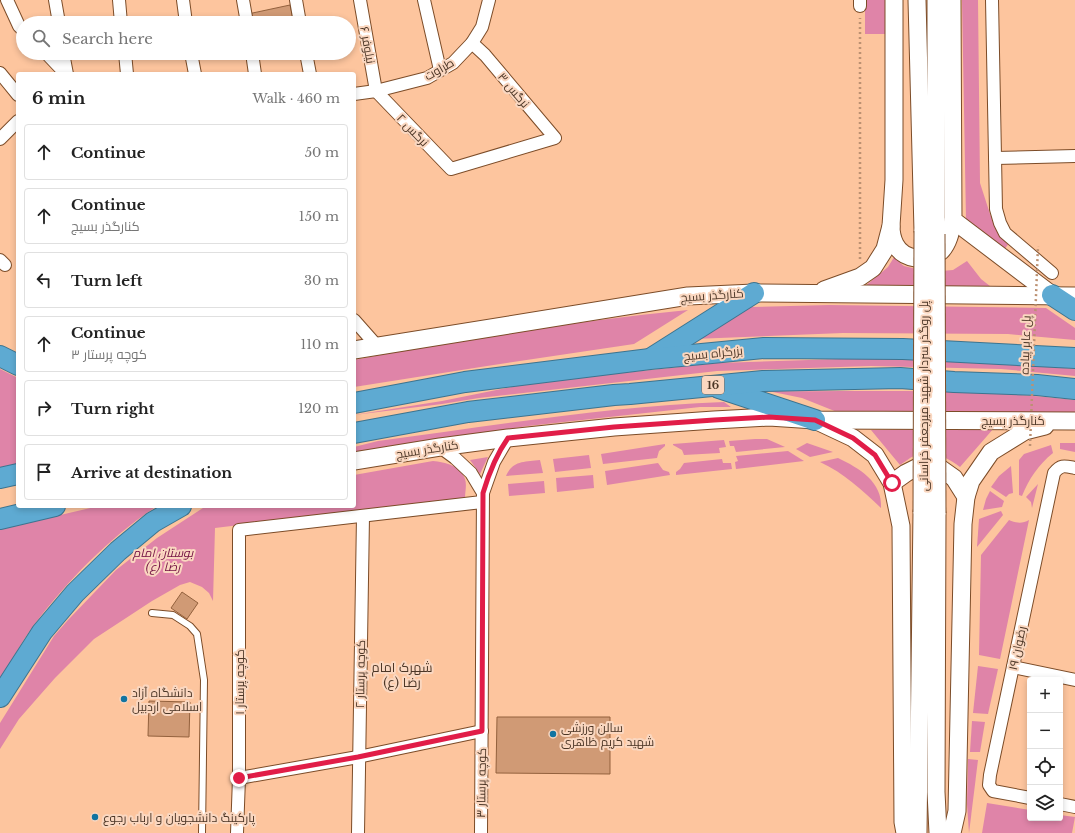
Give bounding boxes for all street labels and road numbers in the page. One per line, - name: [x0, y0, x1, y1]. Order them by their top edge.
- street label: نیلوفر ۶: [357, 25, 379, 65]
- street label: طراوت: [421, 55, 457, 83]
- street label: نرگس ۳: [495, 69, 533, 111]
- street label: نرگس ۲: [394, 111, 432, 149]
- street label: کنارگذر بسیج: [680, 285, 744, 306]
- street label: پل روگذر سردار شهید میرجعفر خراسانی: [916, 300, 933, 491]
- street label: پل عابر پیاده: [1016, 314, 1036, 375]
- street label: بزرگراه بسیج: [682, 342, 744, 365]
- road number: 16: [702, 376, 724, 394]
- street label: کنارگذر بسیج: [981, 413, 1045, 429]
- street label: کنارگذر بسیج: [394, 437, 460, 462]
- street label: رضوان ۱۹: [1005, 625, 1029, 671]
- street label: کوچه پرستار ۲: [352, 640, 370, 708]
- street label: کوچه پرستار ۱: [232, 649, 249, 715]
- street label: کوچه پرستار ۳: [473, 748, 491, 818]

